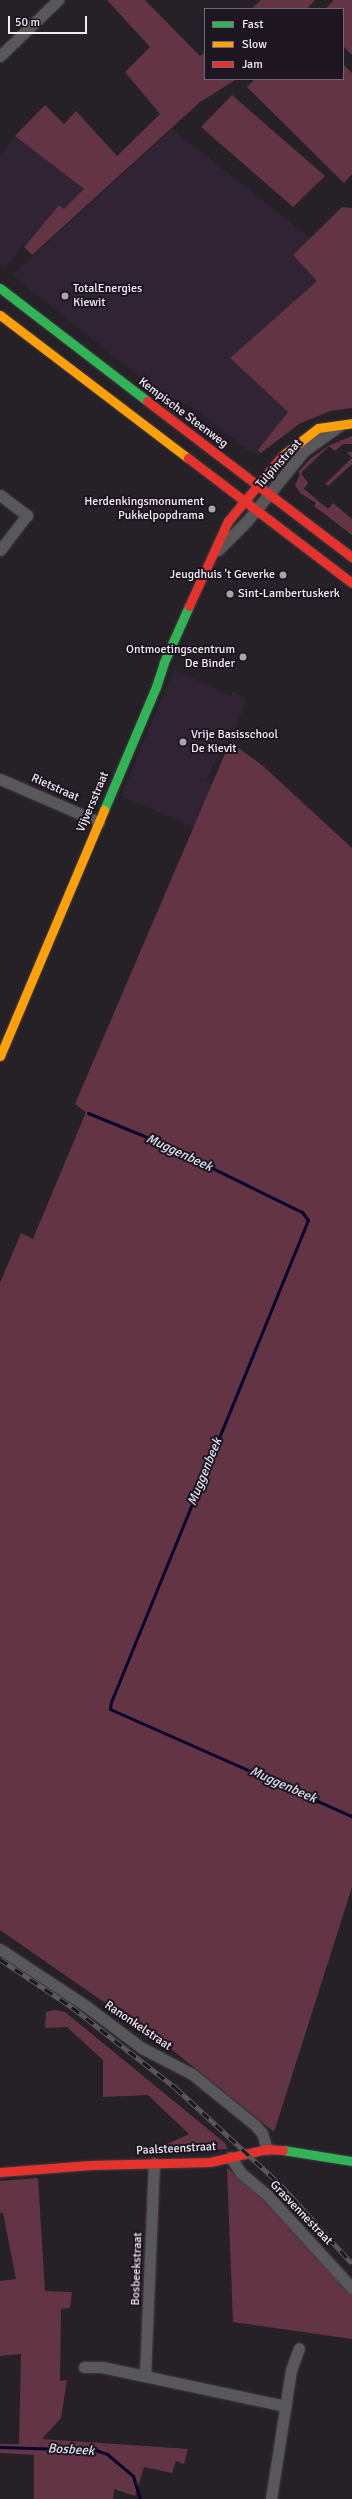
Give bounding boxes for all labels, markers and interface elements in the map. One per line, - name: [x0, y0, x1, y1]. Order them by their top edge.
- scale bar: [10, 8, 89, 34]
- legend: [204, 8, 344, 80]
- text: 50 m: [15, 15, 40, 30]
- text: Fast: [242, 17, 263, 32]
- text: Slow: [242, 37, 267, 52]
- text: Jam: [242, 57, 263, 72]
- place label: TotalEnergies Kiewit: [73, 282, 142, 310]
- marker: TotalEnergies Kiewit: [60, 291, 70, 301]
- street label: Kempische Steenweg: [135, 375, 231, 451]
- street label: Tulpinstraat: [253, 436, 305, 492]
- place label: Herdenkingsmonument Pukkelpopdrama: [84, 495, 204, 523]
- marker: Herdenkingsmonument Pukkelpopdrama: [207, 504, 217, 514]
- place label: Jeugdhuis 't Geverke: [170, 568, 275, 582]
- marker: Jeugdhuis 't Geverke: [278, 570, 288, 580]
- place label: Sint-Lambertuskerk: [238, 587, 340, 601]
- marker: Sint-Lambertuskerk: [225, 589, 235, 599]
- place label: Ontmoetingscentrum De Binder: [126, 643, 235, 671]
- marker: Ontmoetingscentrum De Binder: [238, 652, 248, 662]
- place label: Vrije Basisschool De Kievit: [191, 728, 278, 756]
- marker: Vrije Basisschool De Kievit: [178, 737, 188, 747]
- street label: Vijversstraat: [74, 770, 112, 834]
- street label: Rietstraat: [29, 771, 81, 805]
- water label: Muggenbeek: [143, 1131, 215, 1175]
- water label: Muggenbeek: [184, 1436, 226, 1508]
- water label: Muggenbeek: [247, 1763, 319, 1807]
- street label: Ranonkelstraat: [102, 1998, 174, 2054]
- street label: Paalsteenstraat: [136, 2140, 216, 2158]
- street label: Grasvennestraat: [267, 2178, 335, 2248]
- street label: Bosbeekstraat: [129, 2232, 145, 2306]
- water label: Bosbeek: [47, 2441, 95, 2459]

